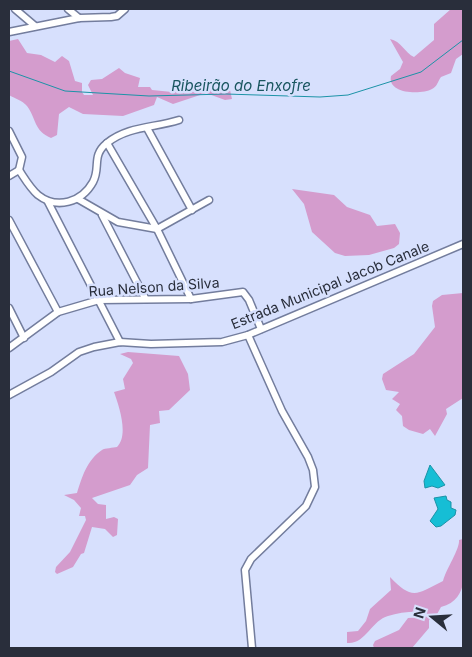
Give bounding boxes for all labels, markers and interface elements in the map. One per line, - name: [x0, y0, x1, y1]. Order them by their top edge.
- water label: Ribeirão do Enxofre: [171, 76, 311, 95]
- street label: Estrada Municipal Jacob Canale: [228, 237, 431, 332]
- street label: Rua Nelson da Silva: [88, 273, 220, 300]
- north arrow: [407, 592, 457, 642]
- text: N: [409, 605, 429, 621]

